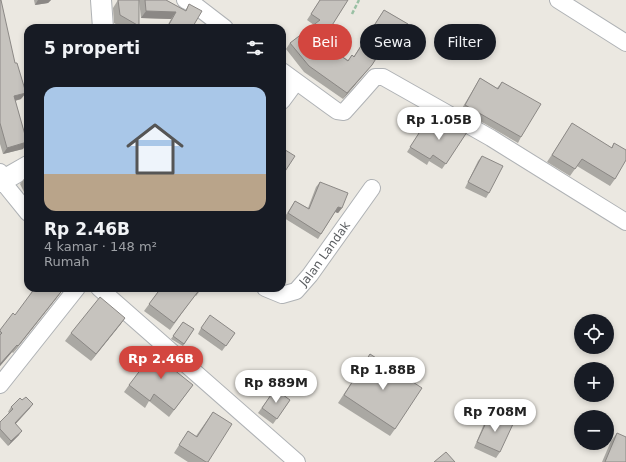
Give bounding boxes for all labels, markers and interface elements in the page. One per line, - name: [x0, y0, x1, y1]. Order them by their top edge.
- chip: Beli: [298, 24, 352, 60]
- chip: Sewa: [360, 24, 426, 60]
- chip: Filter: [434, 24, 496, 60]
- icon: filters: [244, 37, 266, 59]
- text: 5 properti: [44, 38, 140, 58]
- pin: Rp 1.05B: [398, 107, 480, 141]
- text: Rp 1.05B: [406, 112, 472, 127]
- icon: home: [119, 113, 191, 185]
- text: Rp 2.46B: [44, 219, 130, 239]
- street label: Jalan Landak: [296, 219, 353, 290]
- text: 4 kamar · 148 m²: [44, 239, 157, 254]
- text: Rumah: [44, 254, 90, 269]
- map controls: [574, 314, 614, 450]
- button: locate: [574, 314, 614, 354]
- pin: Rp 2.46B: [120, 346, 202, 380]
- text: Rp 2.46B: [128, 351, 194, 366]
- pin: Rp 1.88B: [342, 357, 424, 391]
- text: Rp 1.88B: [350, 362, 416, 377]
- button: +: [574, 362, 614, 402]
- pin: Rp 889M: [239, 370, 313, 404]
- text: Rp 889M: [244, 375, 308, 390]
- pin: Rp 708M: [458, 399, 532, 433]
- text: Rp 708M: [463, 404, 527, 419]
- button: −: [574, 410, 614, 450]

